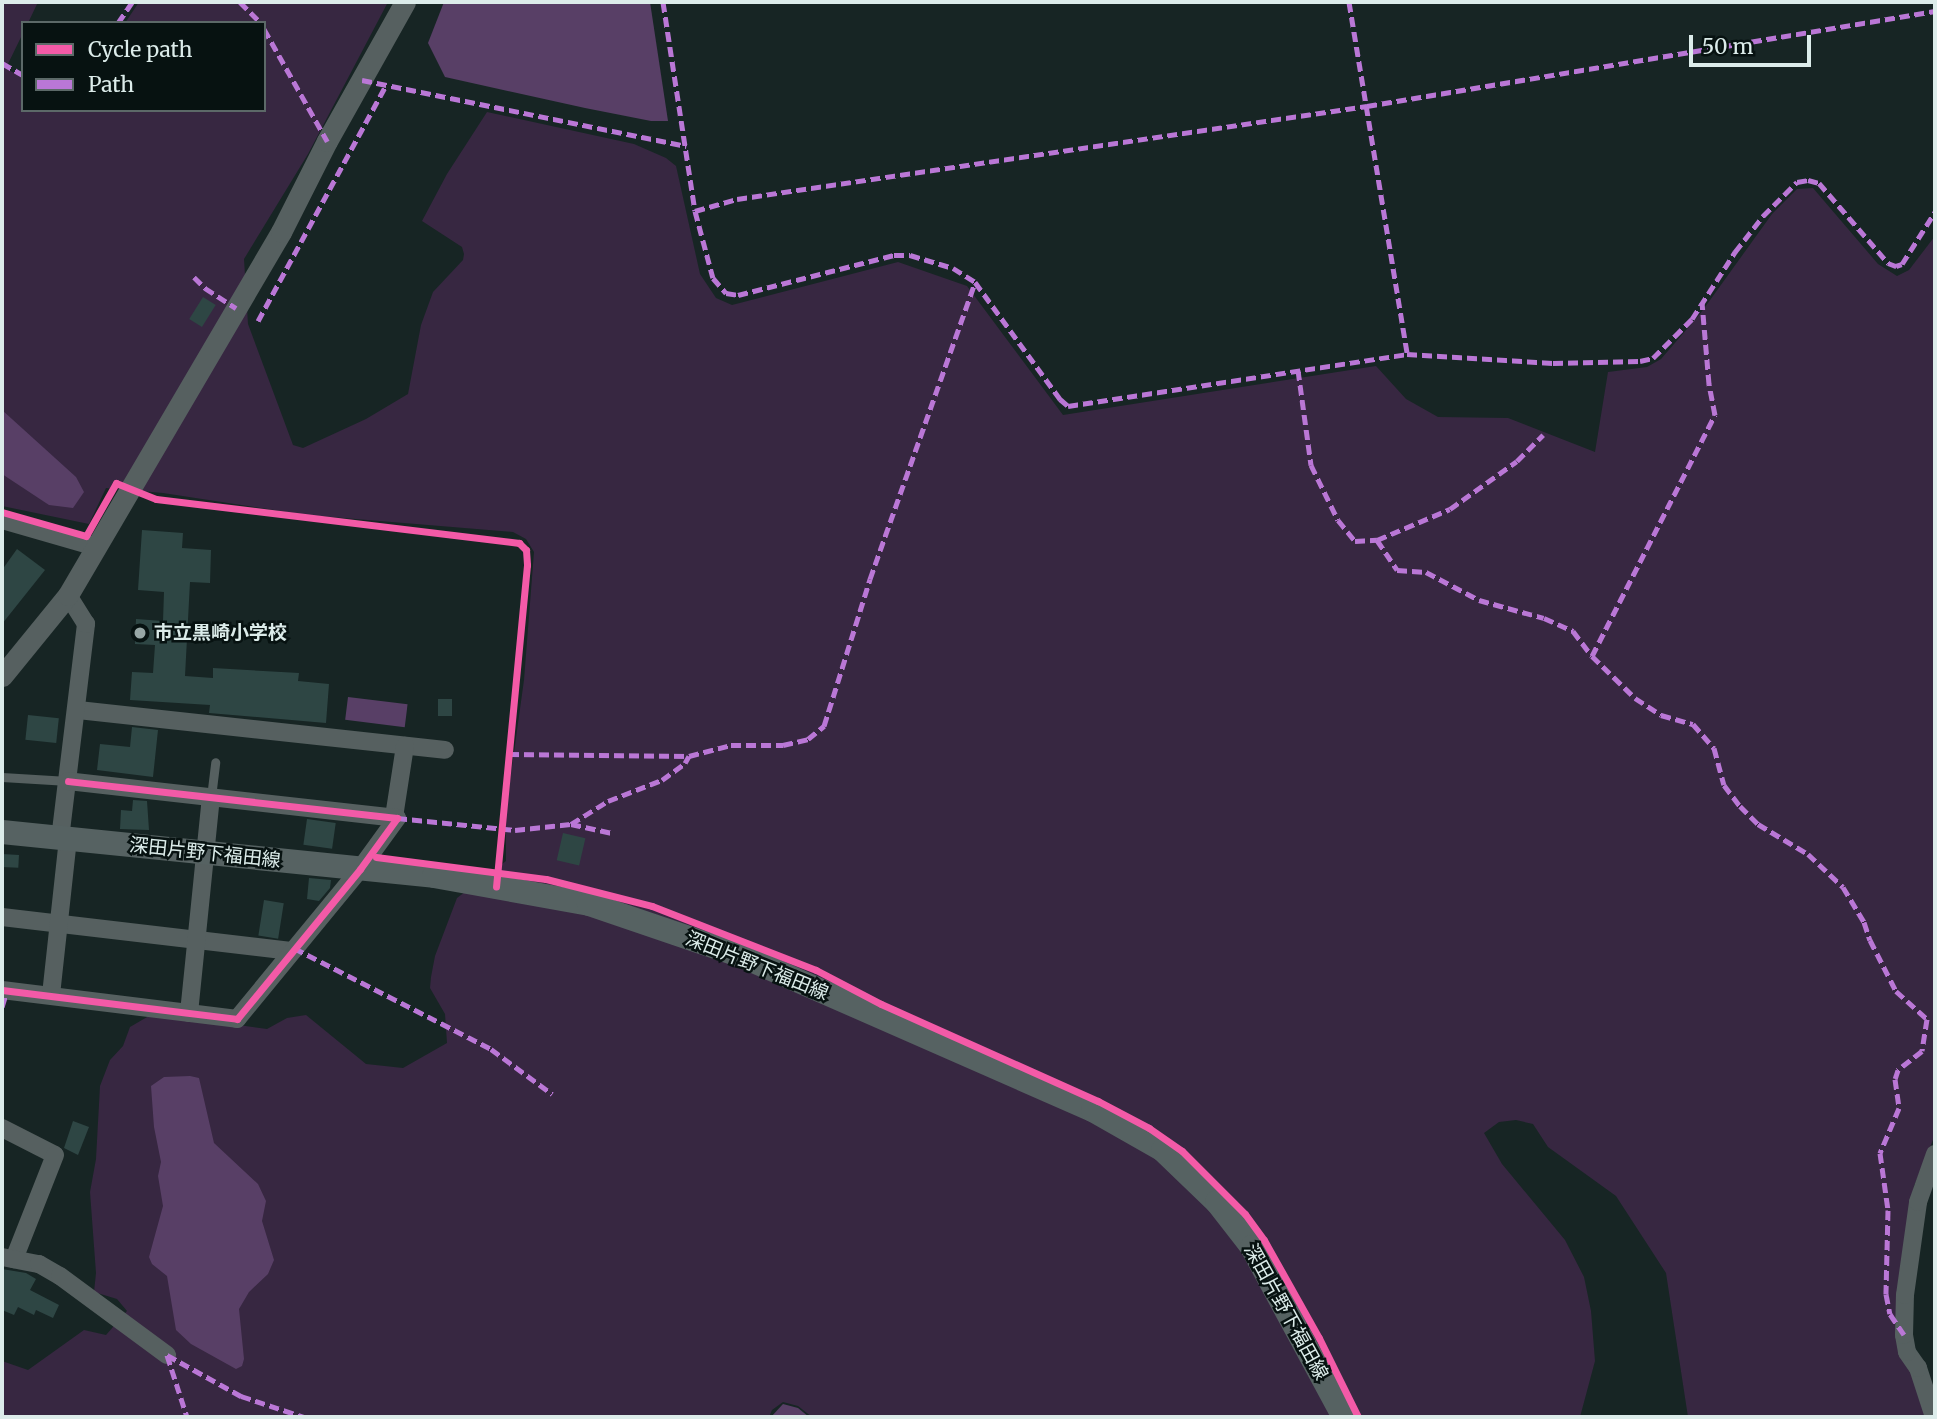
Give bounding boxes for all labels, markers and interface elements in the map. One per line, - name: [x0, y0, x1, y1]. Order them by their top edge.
- legend: [21, 21, 266, 112]
- scale bar: [1692, 21, 1814, 65]
- text: 50 m: [1702, 33, 1753, 60]
- text: Cycle path: [88, 36, 192, 63]
- text: Path: [88, 71, 134, 98]
- place label: 市立黒崎小学校: [154, 622, 287, 644]
- marker: 市立黒崎小学校: [132, 625, 148, 641]
- street label: 深田片野下福田線: [128, 834, 282, 872]
- street label: 深田片野下福田線: [682, 927, 832, 1005]
- street label: 深田片野下福田線: [1239, 1240, 1333, 1384]

